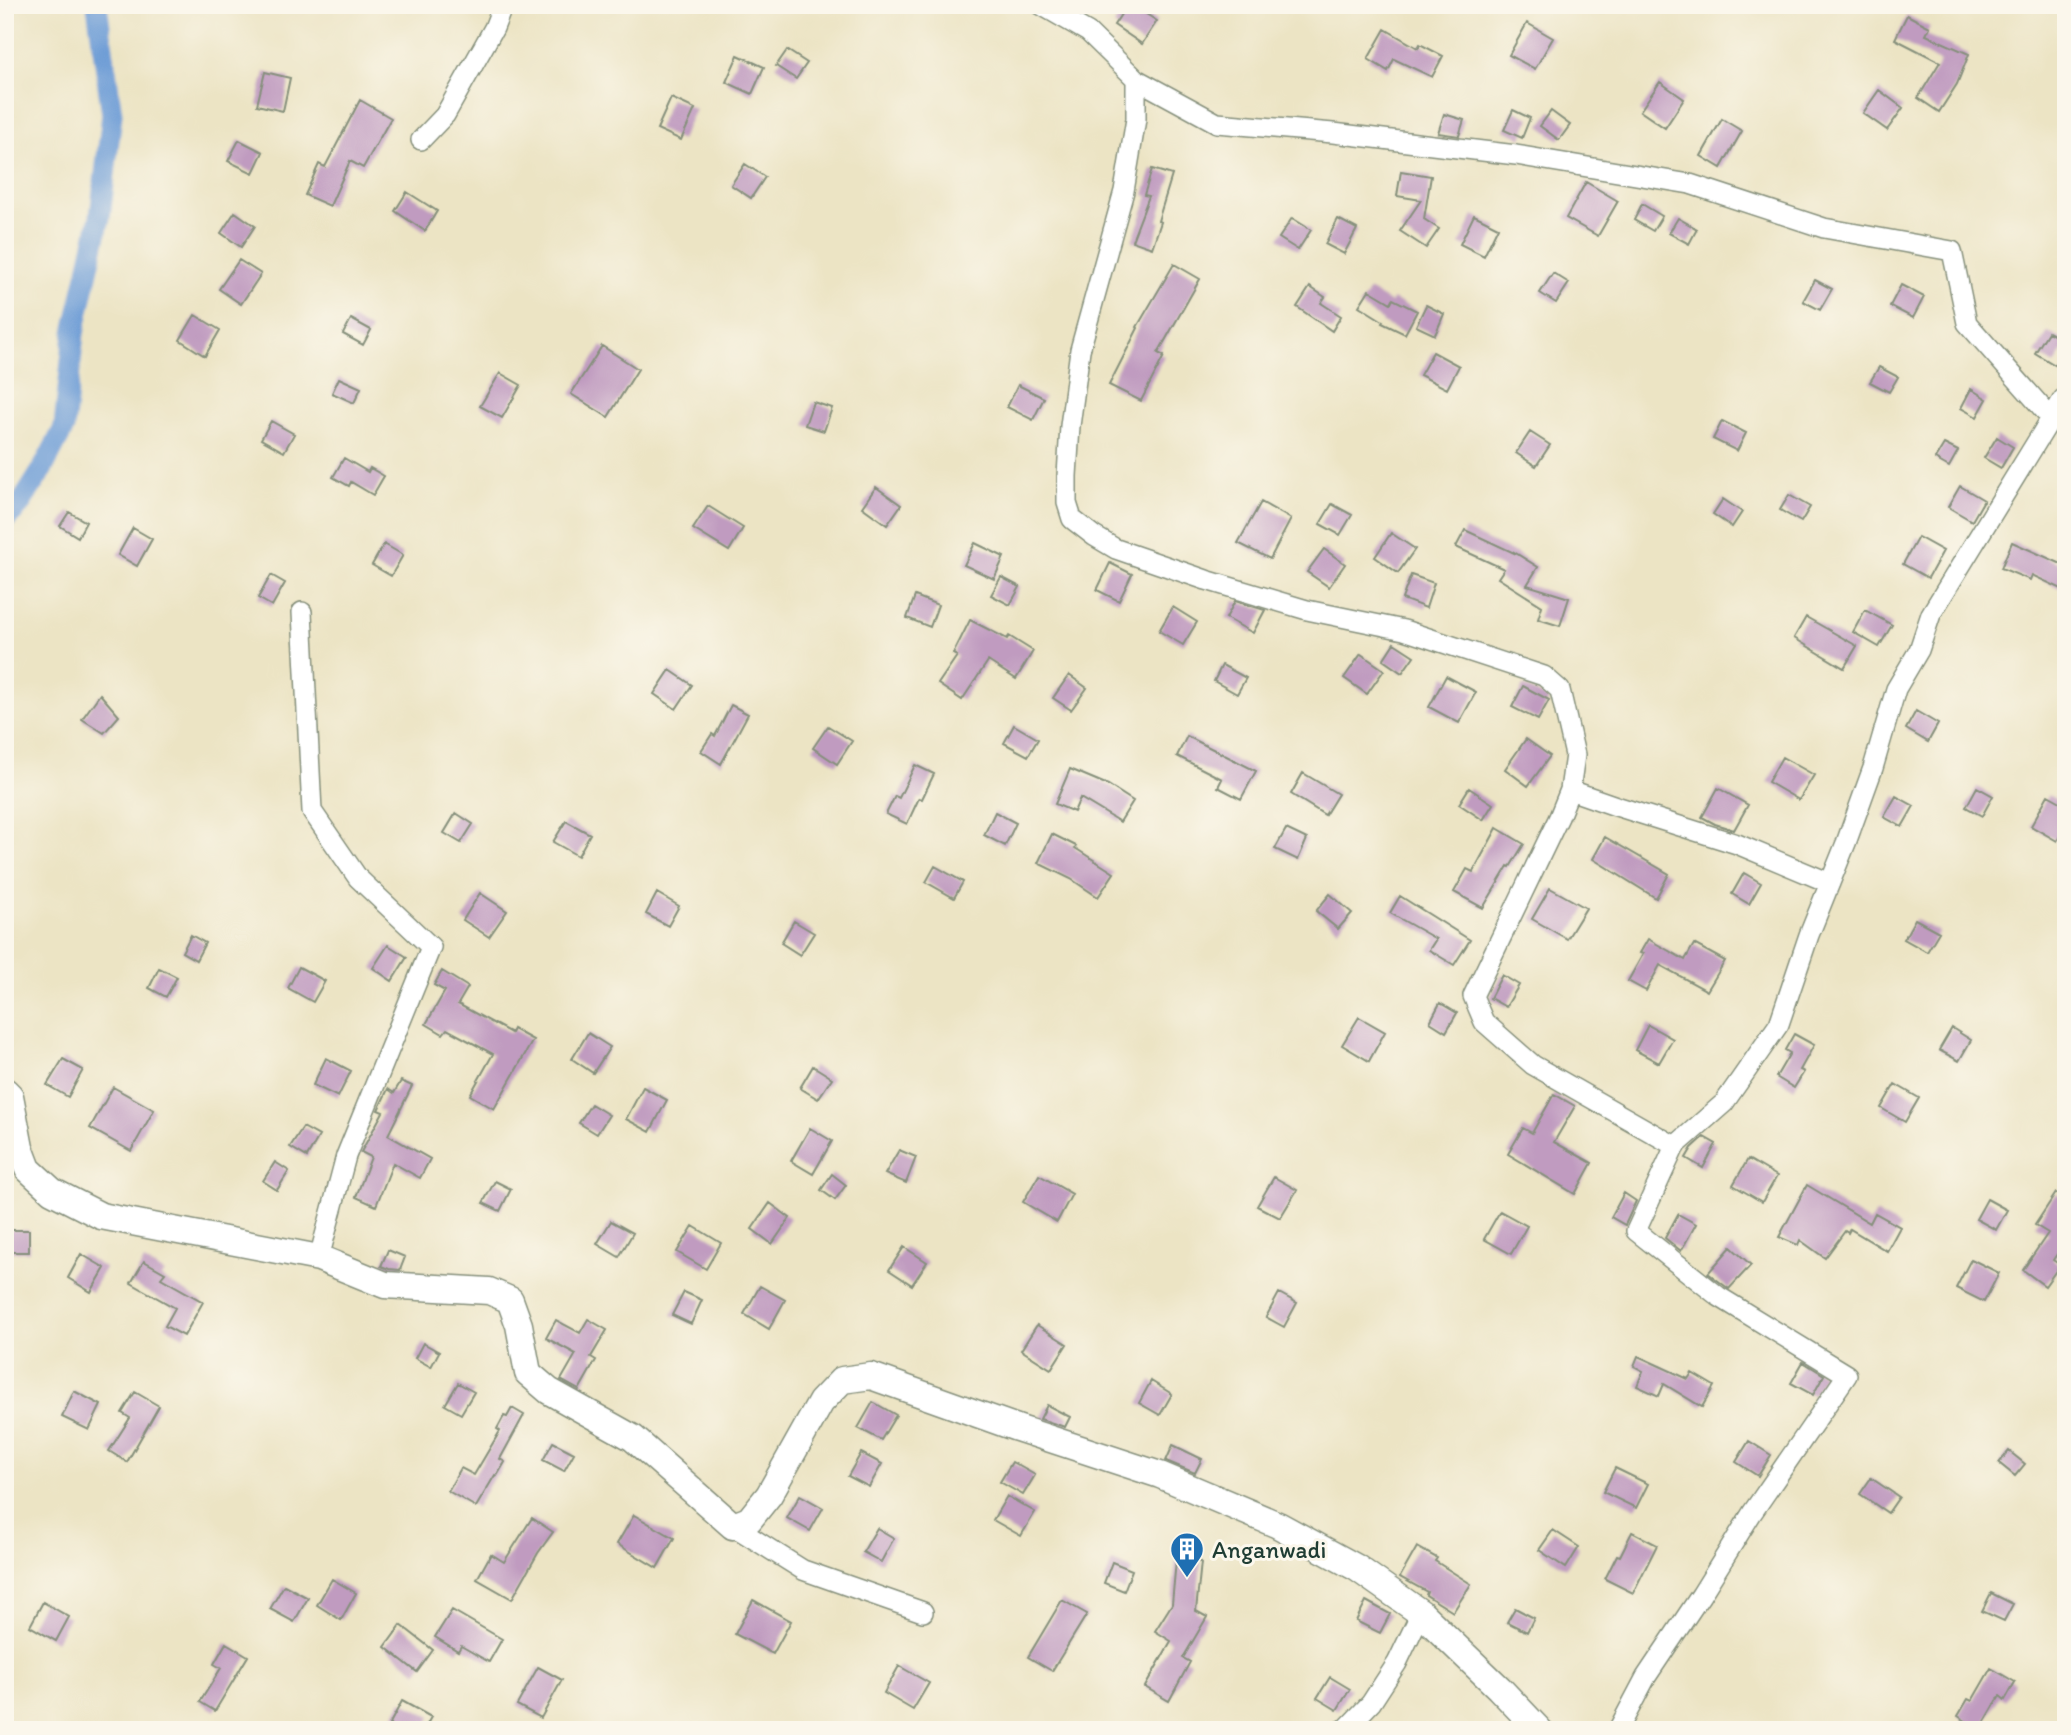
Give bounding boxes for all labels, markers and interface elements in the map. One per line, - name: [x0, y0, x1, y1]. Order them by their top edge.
- building icon: Anganwadi: [1168, 1530, 1206, 1579]
- place label: Anganwadi: [1212, 1535, 1326, 1564]

